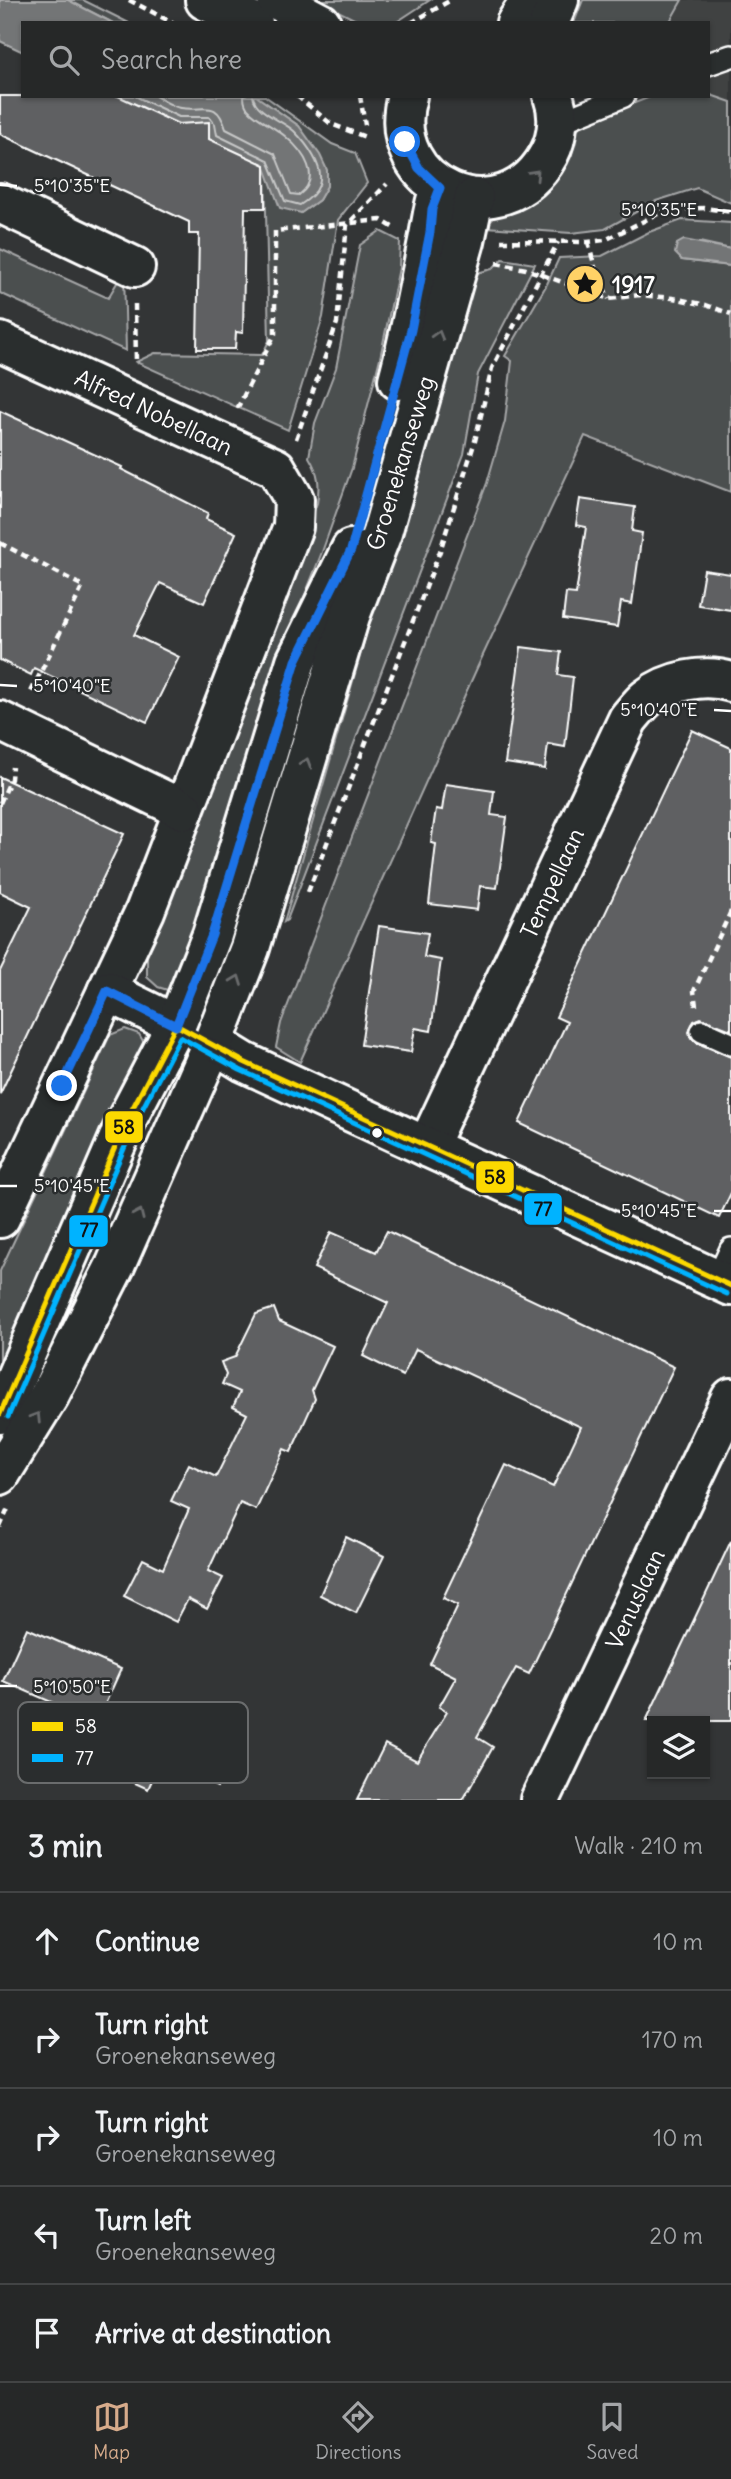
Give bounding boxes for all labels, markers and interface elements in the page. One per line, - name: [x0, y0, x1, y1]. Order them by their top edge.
- search box: [21, 21, 710, 98]
- icon: search: [45, 41, 83, 79]
- text: Search here: [101, 43, 242, 76]
- route start: [389, 126, 420, 157]
- one-way arrow: [526, 169, 539, 182]
- text: 5°10'35"E: [34, 174, 110, 197]
- text: 5°10'35"E: [621, 198, 697, 221]
- place icon: 1917: [564, 263, 606, 305]
- place label: 1917: [612, 270, 655, 299]
- one-way arrow: [429, 329, 444, 341]
- street label: Alfred Nobellaan: [70, 363, 238, 461]
- street label: Groenekanseweg: [360, 372, 440, 554]
- text: 5°10'40"E: [33, 674, 111, 697]
- text: 5°10'40"E: [620, 698, 698, 721]
- one-way arrow: [297, 757, 312, 769]
- street label: Tempellaan: [514, 823, 590, 943]
- one-way arrow: [229, 974, 243, 986]
- route end: [46, 1070, 77, 1101]
- line badge: 58: [104, 1110, 144, 1144]
- text: 58: [113, 1115, 135, 1139]
- unlabelled marker: [370, 1126, 384, 1140]
- line badge: 58: [475, 1160, 515, 1194]
- text: 58: [484, 1165, 506, 1189]
- text: 5°10'45"E: [34, 1174, 110, 1197]
- line badge: 77: [523, 1192, 563, 1226]
- text: 77: [534, 1197, 553, 1221]
- text: 5°10'45"E: [621, 1199, 697, 1222]
- one-way arrow: [130, 1208, 144, 1220]
- line badge: 77: [68, 1214, 109, 1248]
- text: 77: [80, 1218, 99, 1242]
- one-way arrow: [28, 1411, 41, 1424]
- street label: Venuslaan: [599, 1544, 671, 1654]
- text: 5°10'50"E: [33, 1675, 111, 1698]
- legend: [18, 1702, 248, 1783]
- text: 58: [75, 1714, 97, 1738]
- map controls: [647, 1716, 710, 1779]
- button: layers: [647, 1716, 710, 1779]
- text: 77: [75, 1746, 94, 1770]
- text: 3 min: [28, 1827, 103, 1865]
- text: Walk · 210 m: [574, 1831, 703, 1860]
- icon: ahead: [28, 1922, 66, 1960]
- text: Continue: [95, 1925, 200, 1958]
- text: 10 m: [653, 1927, 703, 1956]
- text: Turn right: [95, 2008, 208, 2041]
- icon: right: [28, 2020, 66, 2058]
- text: 170 m: [642, 2025, 703, 2054]
- text: Groenekanseweg: [95, 2041, 276, 2070]
- text: Turn right: [95, 2106, 208, 2139]
- icon: right: [28, 2118, 66, 2156]
- text: 10 m: [653, 2123, 703, 2152]
- text: Groenekanseweg: [95, 2139, 276, 2168]
- text: Turn left: [95, 2204, 191, 2237]
- icon: left: [28, 2216, 66, 2254]
- text: 20 m: [650, 2221, 703, 2250]
- text: Groenekanseweg: [95, 2237, 276, 2266]
- icon: arrive: [28, 2314, 66, 2352]
- text: Arrive at destination: [95, 2317, 331, 2350]
- tab: Map: [93, 2398, 131, 2464]
- tab: Directions: [316, 2398, 401, 2464]
- tab: Saved: [586, 2398, 638, 2464]

